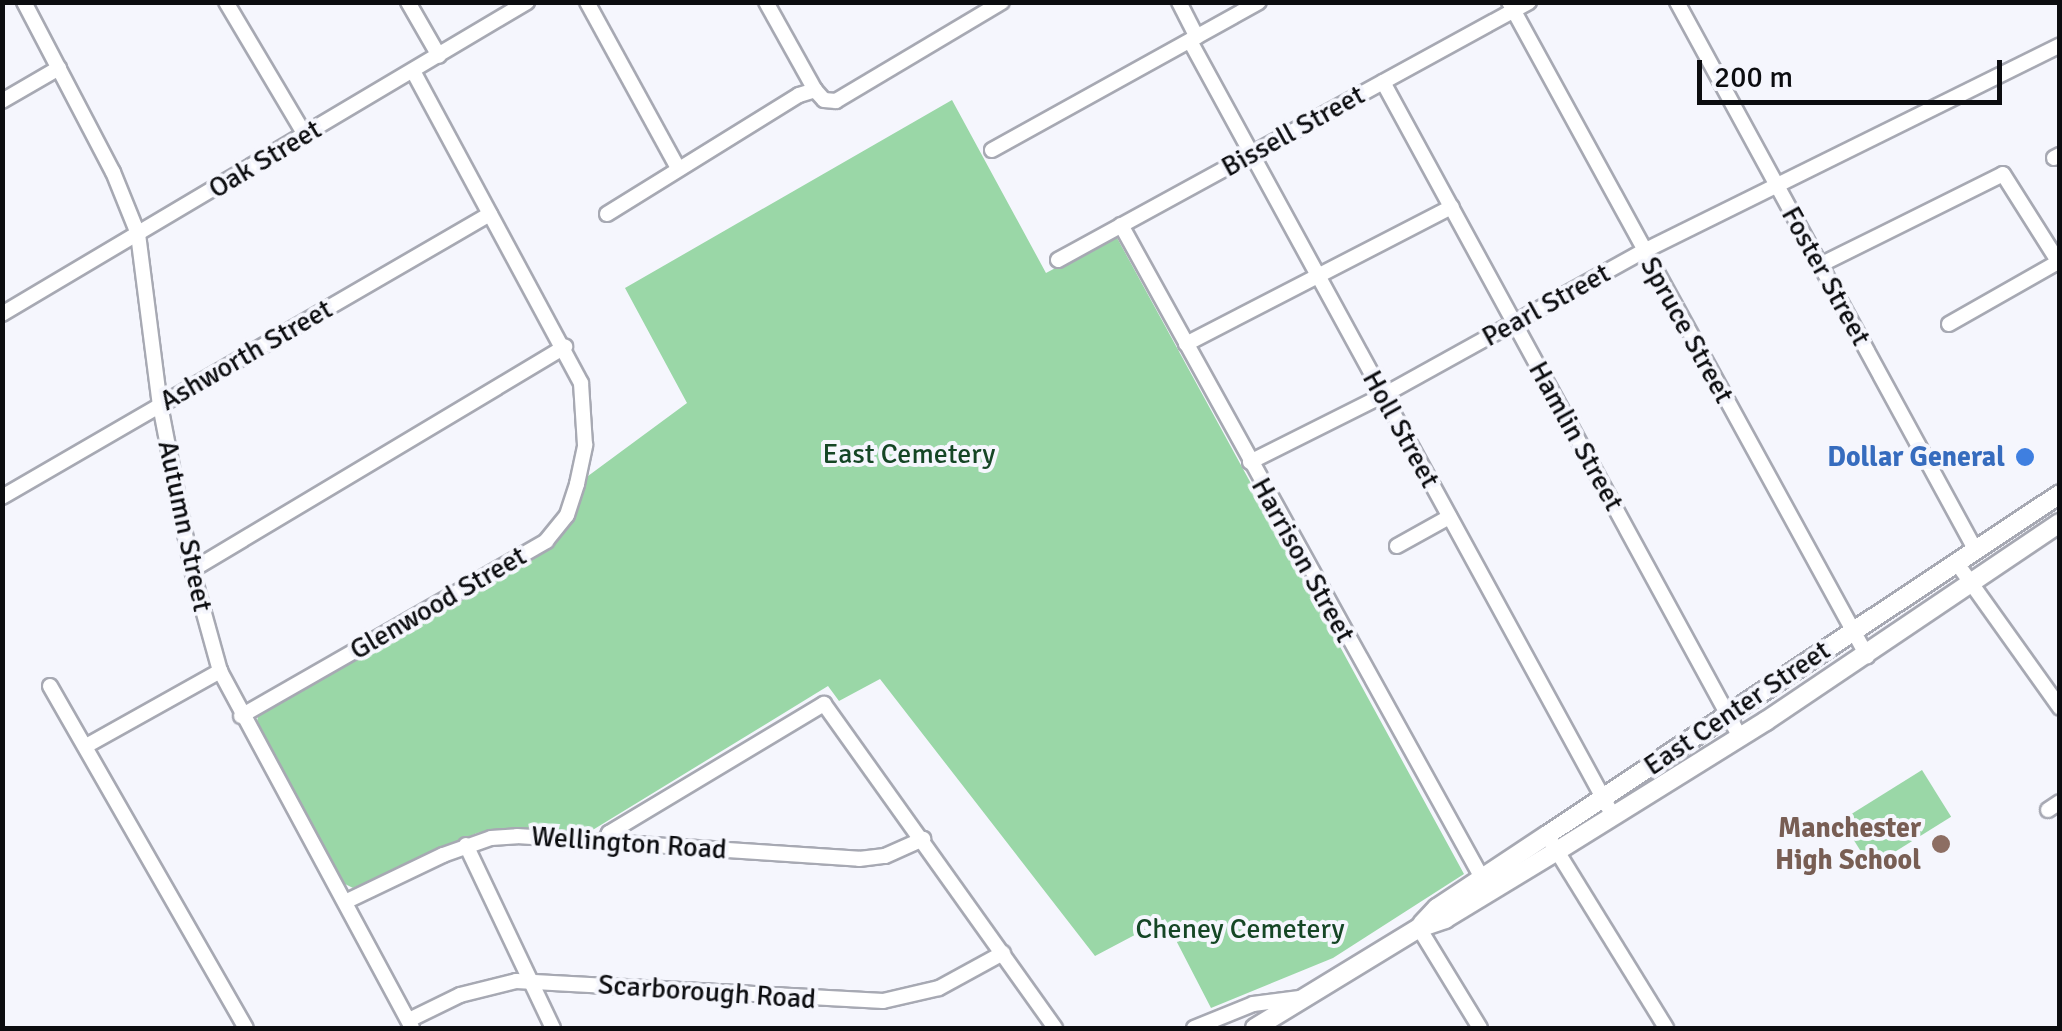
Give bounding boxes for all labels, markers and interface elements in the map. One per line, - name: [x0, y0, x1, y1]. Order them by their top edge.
- scale bar: [1702, 40, 2007, 102]
- text: 200 m: [1714, 59, 1793, 96]
- street label: Bissell Street: [1216, 78, 1370, 184]
- street label: Oak Street: [203, 112, 327, 206]
- street label: Foster Street: [1774, 201, 1878, 351]
- street label: Spruce Street: [1633, 251, 1741, 409]
- street label: Pearl Street: [1476, 256, 1616, 354]
- street label: Ashworth Street: [154, 292, 338, 418]
- street label: Hamlin Street: [1521, 355, 1631, 517]
- street label: Holl Street: [1355, 365, 1447, 493]
- street label: Autumn Street: [150, 437, 220, 615]
- park label: East Cemetery: [823, 437, 995, 471]
- place label: Dollar General: [1827, 440, 2005, 474]
- marker: Dollar General: [2014, 446, 2036, 468]
- street label: Harrison Street: [1244, 472, 1362, 648]
- street label: Glenwood Street: [344, 539, 532, 667]
- street label: East Center Street: [1638, 633, 1836, 783]
- place label: Manchester High School: [1775, 811, 1921, 877]
- street label: Wellington Road: [530, 819, 728, 867]
- marker: Manchester High School: [1930, 833, 1952, 855]
- park label: Cheney Cemetery: [1135, 912, 1345, 946]
- street label: Scarborough Road: [597, 968, 817, 1016]

